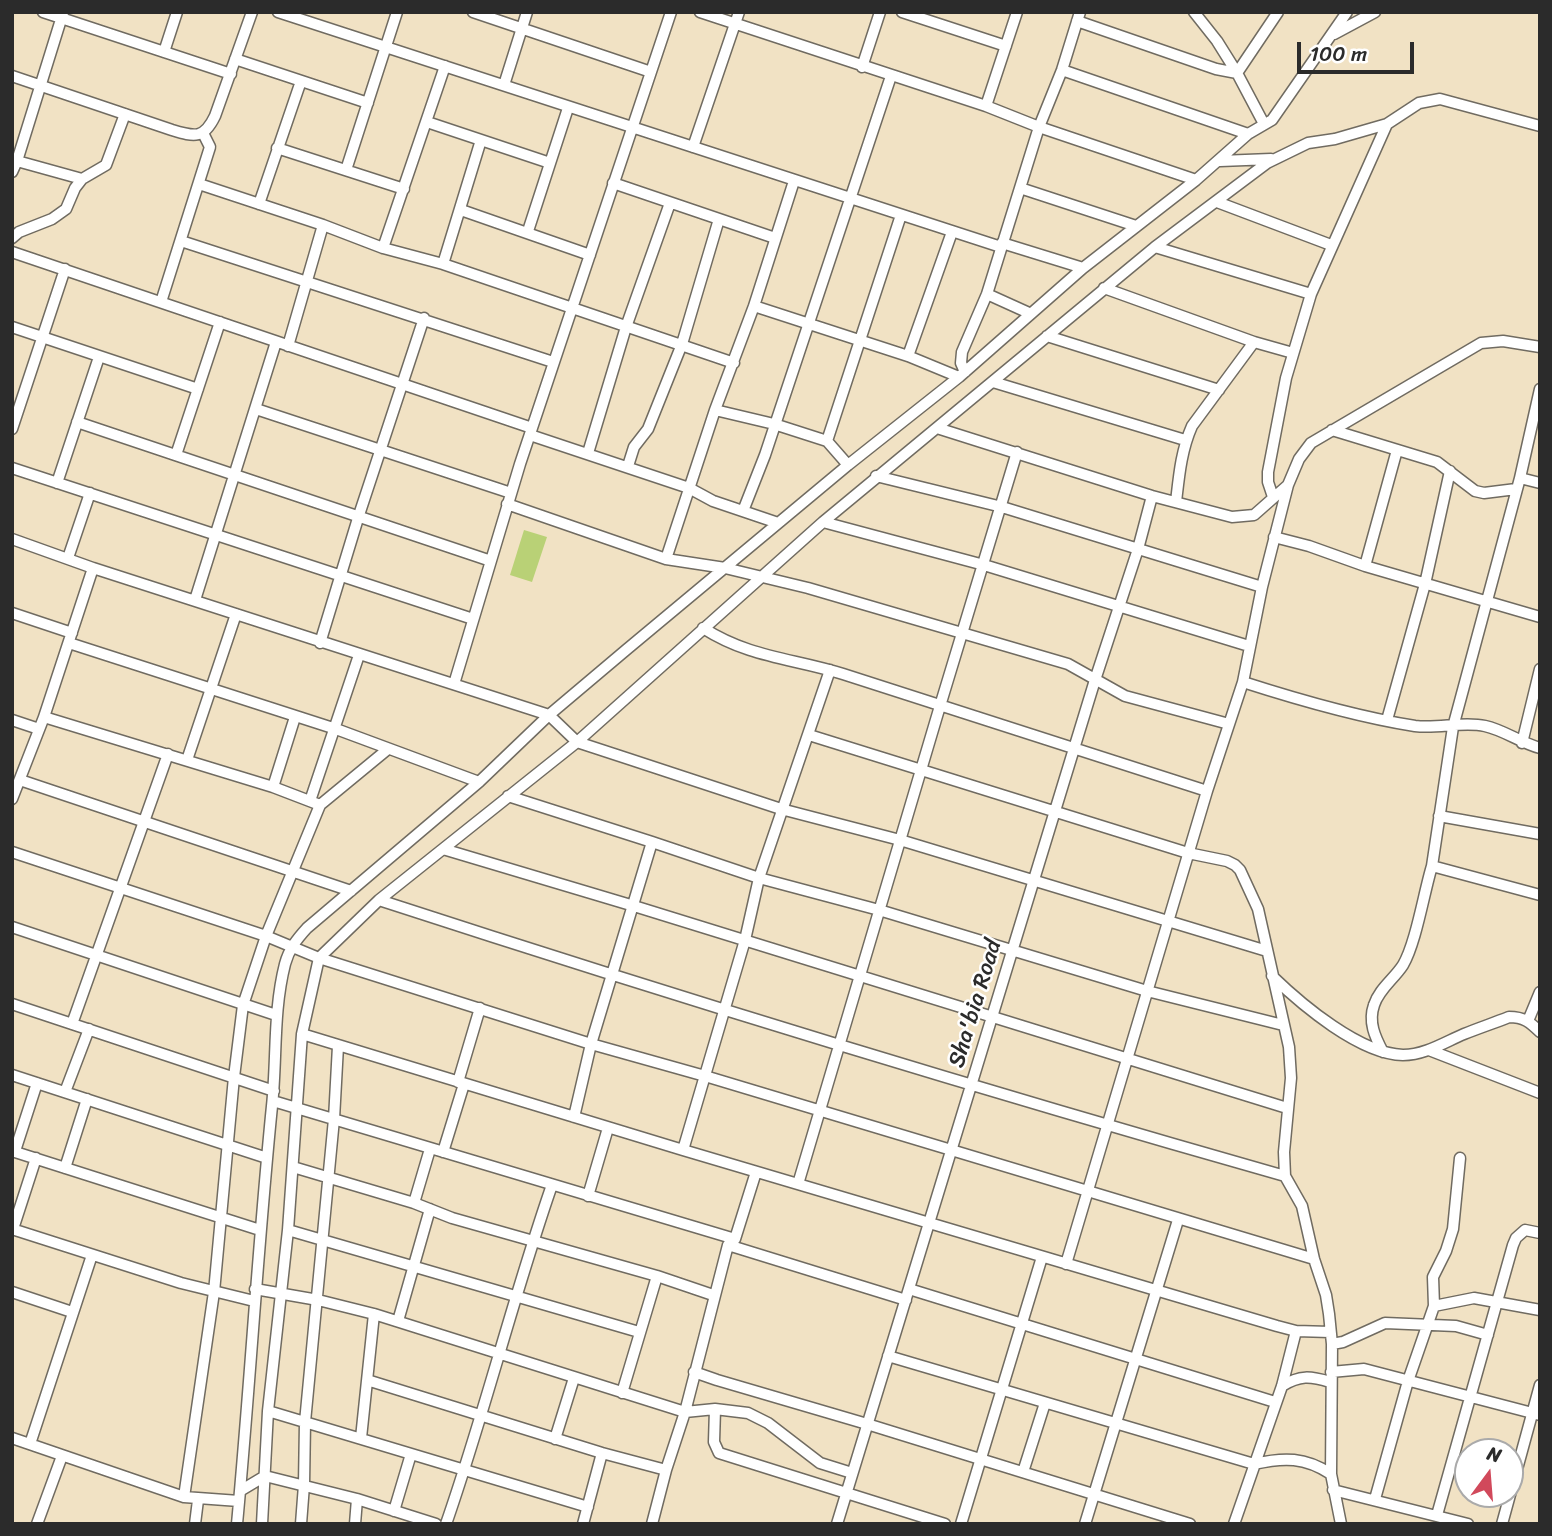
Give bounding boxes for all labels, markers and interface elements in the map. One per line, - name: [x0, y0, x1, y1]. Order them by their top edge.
- scale bar: [1300, 28, 1417, 72]
- text: 100 m: [1310, 35, 1367, 73]
- street label: Sha'bia Road: [943, 937, 1009, 1071]
- text: N: [1483, 1437, 1505, 1472]
- north arrow: [1454, 1438, 1524, 1508]

